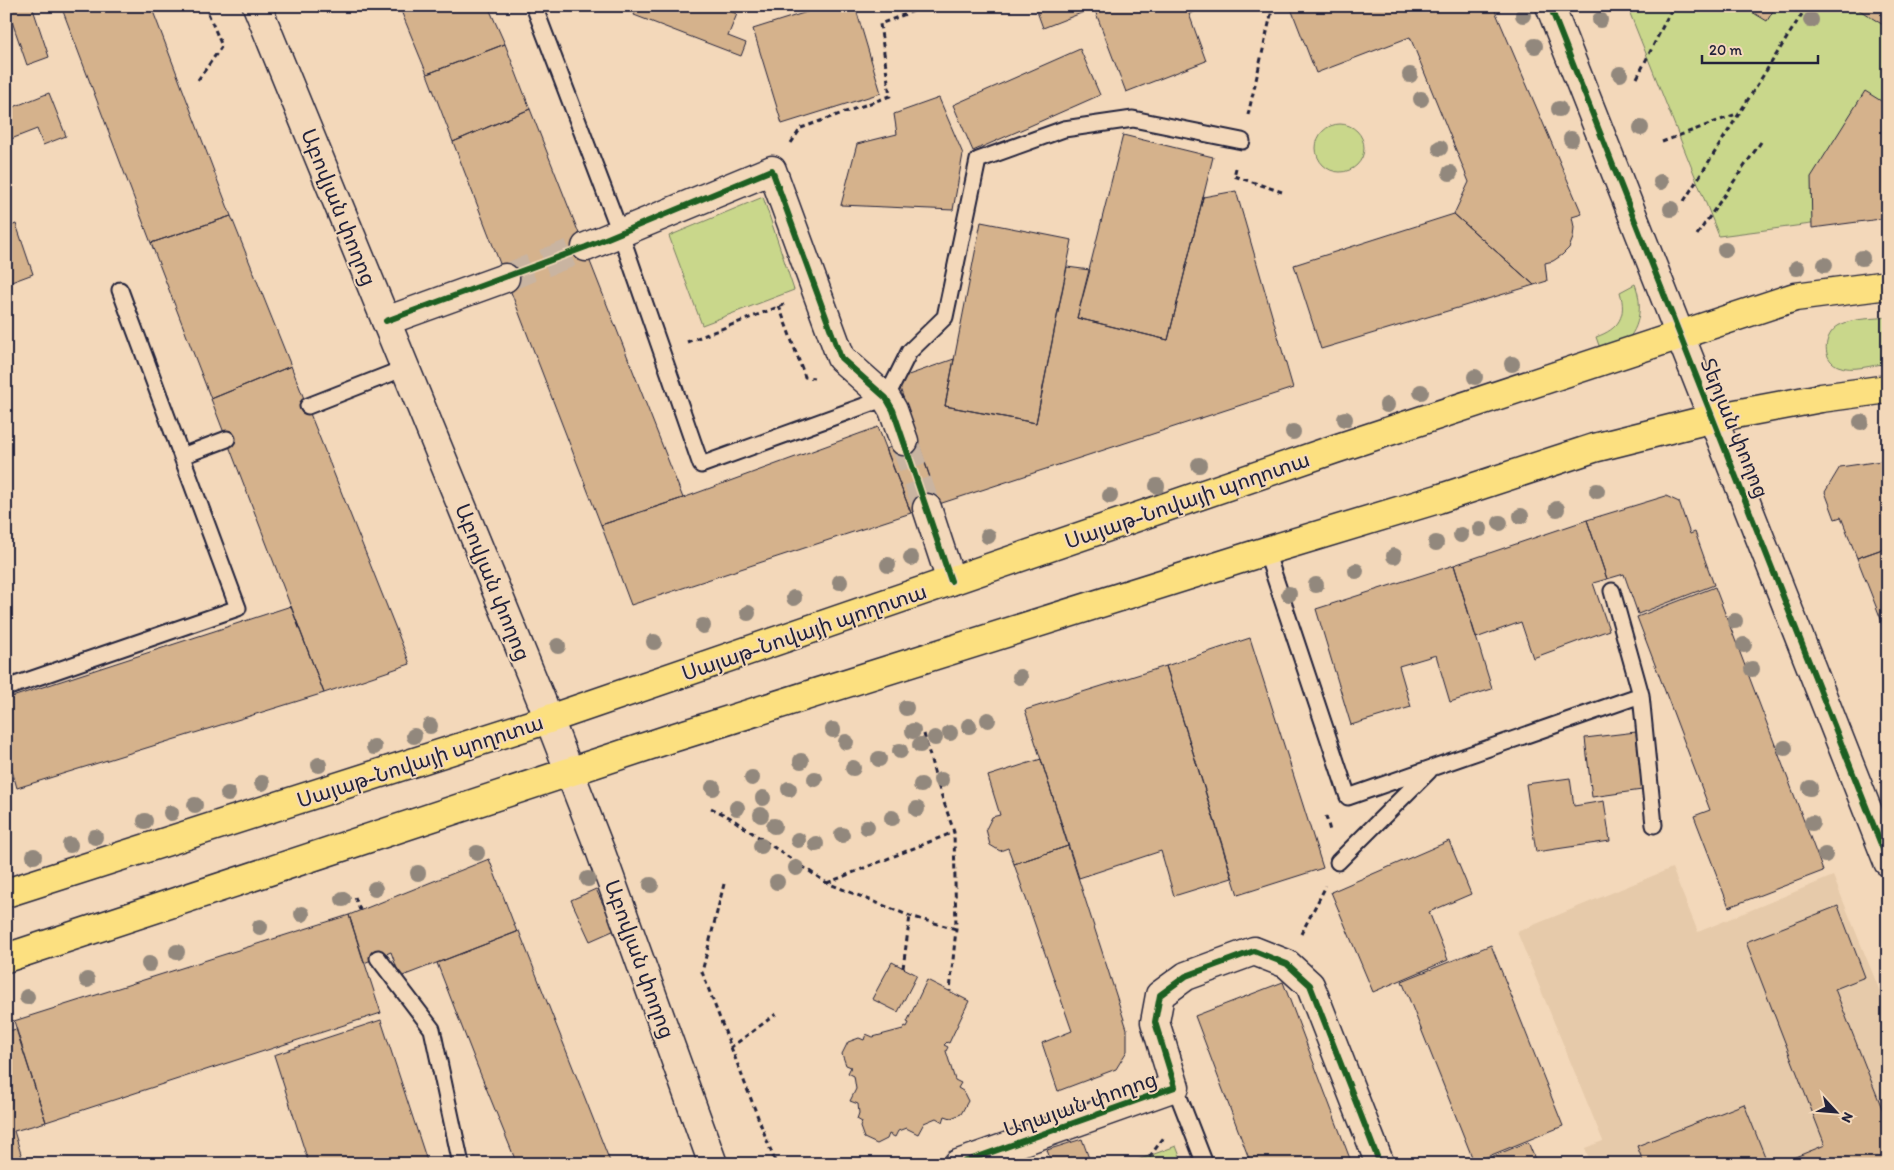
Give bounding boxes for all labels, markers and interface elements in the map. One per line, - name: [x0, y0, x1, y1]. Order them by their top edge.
- scale bar: [1702, 32, 1818, 64]
- text: 20 m: [1709, 41, 1743, 59]
- street label: Աբովյան փողոց: [296, 125, 382, 289]
- street label: Տերյան փողոց: [1696, 354, 1774, 502]
- street label: Սայաթ-Նովայի պողոտա: [1061, 446, 1313, 554]
- street label: Աբովյան փողոց: [450, 500, 536, 664]
- street label: Սայաթ-Նովայի պողոտա: [678, 578, 930, 686]
- street label: Սայաթ-Նովայի պողոտա: [294, 709, 546, 813]
- street label: Աբովյան փողոց: [600, 876, 680, 1042]
- street label: Աղայան փողոց: [1000, 1066, 1160, 1142]
- north arrow: [1812, 1088, 1862, 1138]
- text: N: [1838, 1110, 1857, 1125]

